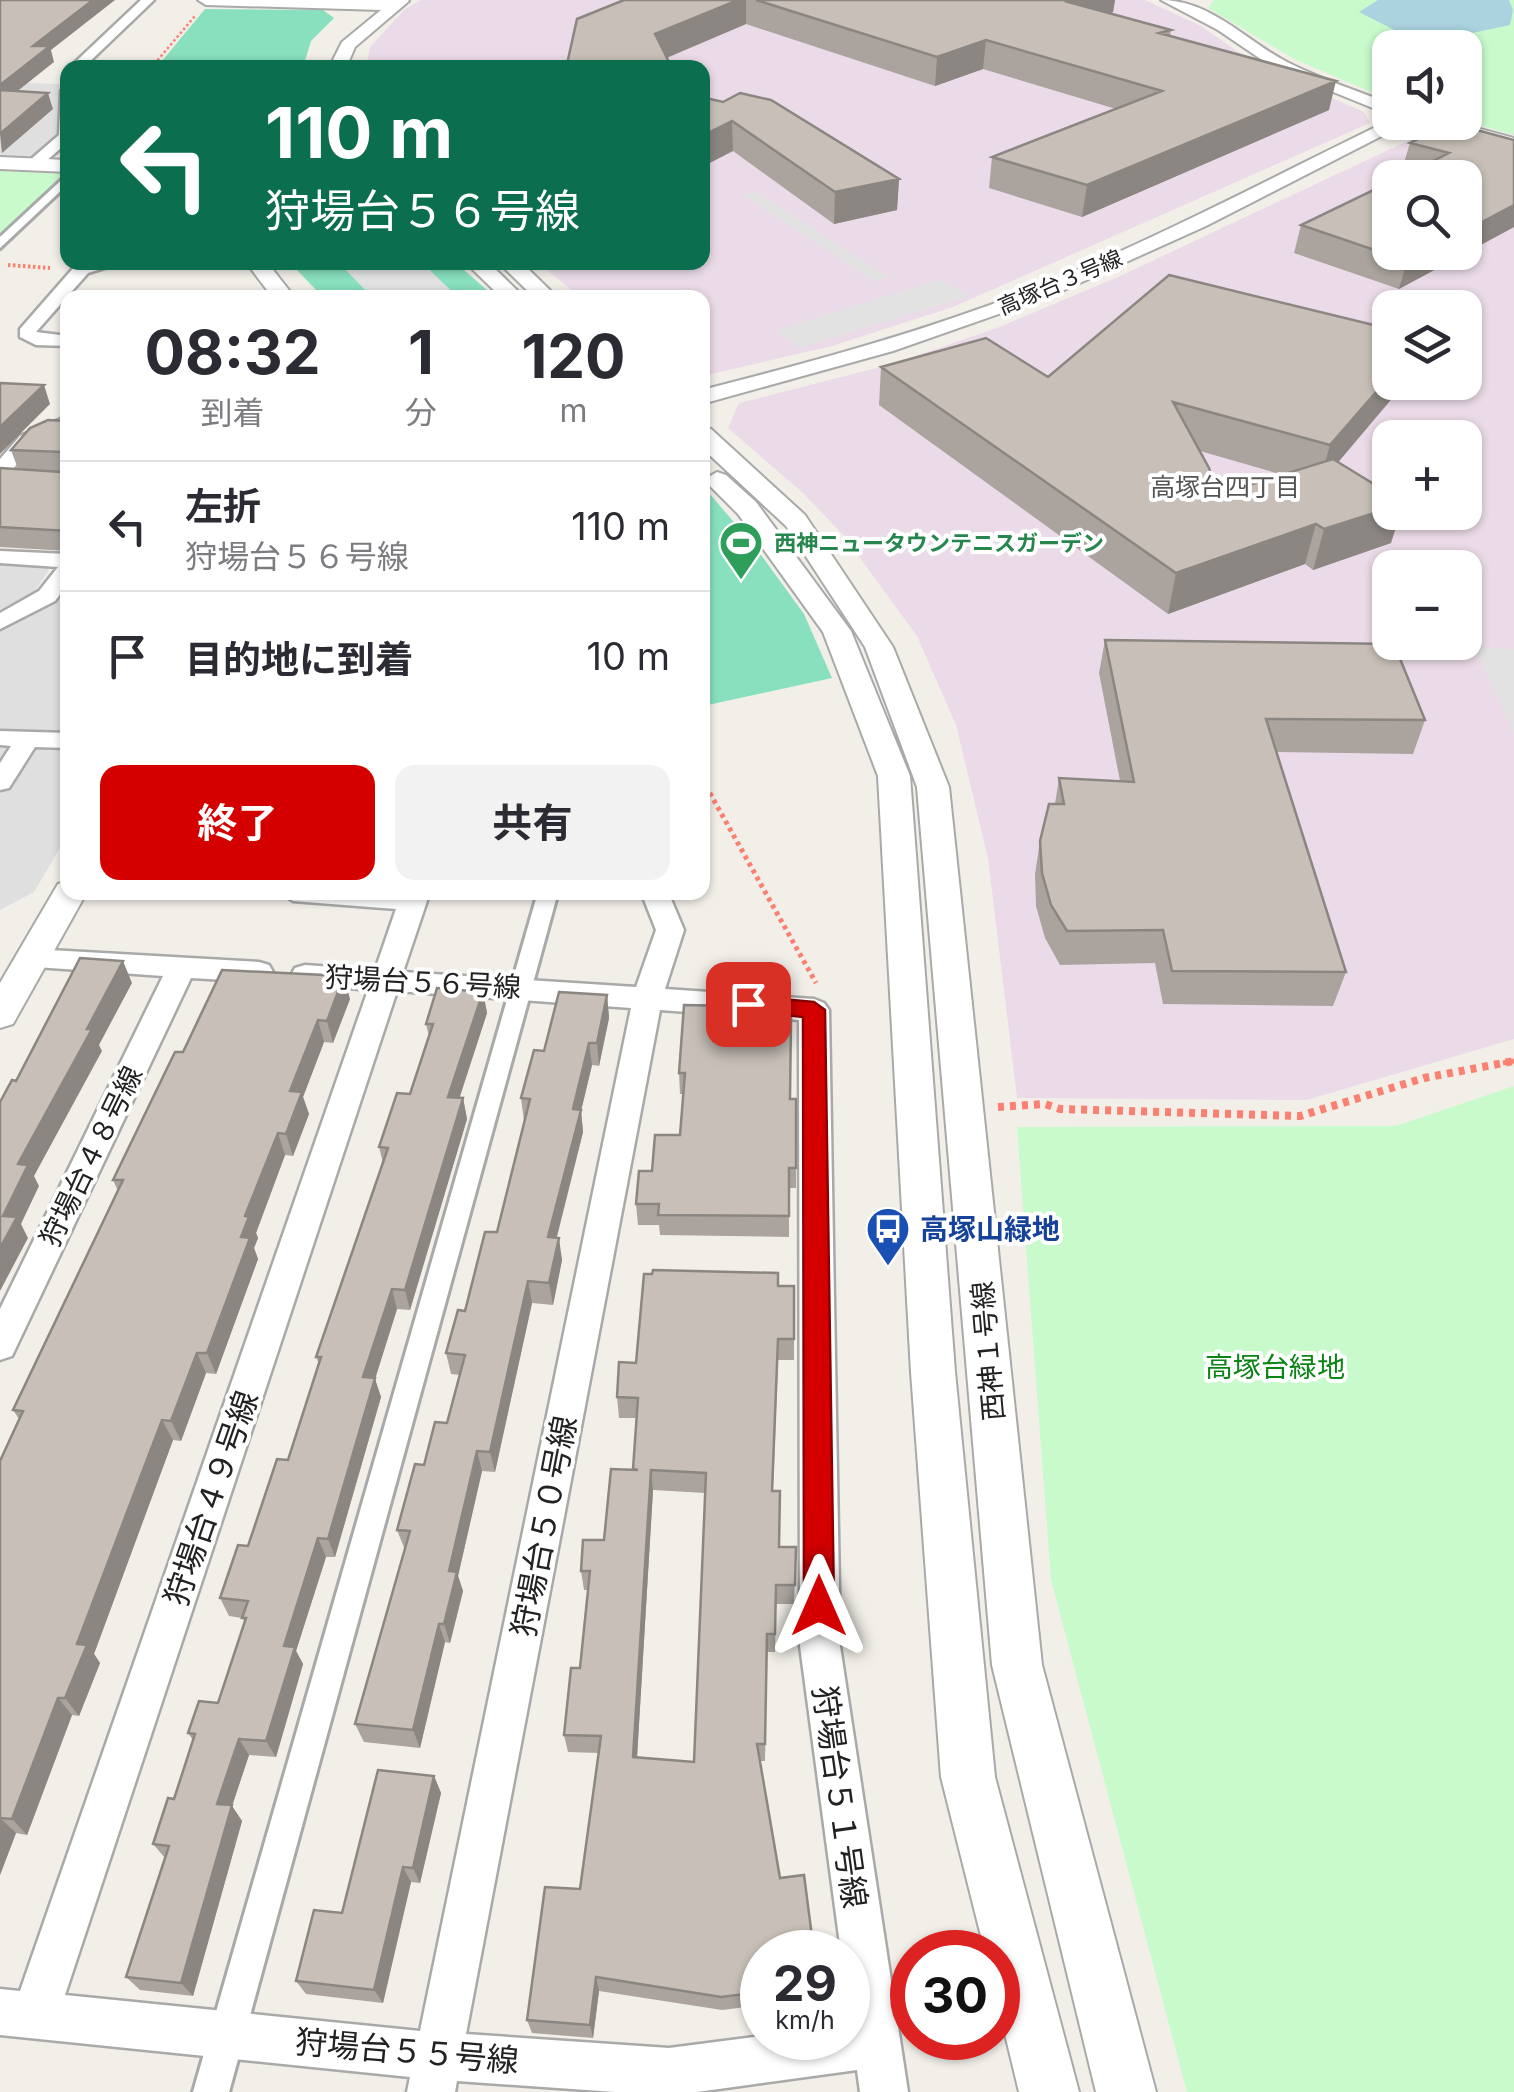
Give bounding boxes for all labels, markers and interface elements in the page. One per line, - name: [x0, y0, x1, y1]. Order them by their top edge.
- map controls: [1372, 30, 1482, 660]
- button: sound: [1372, 30, 1482, 140]
- text: 110 m: [265, 90, 453, 175]
- icon: left: [100, 100, 230, 230]
- button: search: [1372, 160, 1482, 270]
- text: 狩場台５６号線: [265, 183, 580, 238]
- street label: 高塚台３号線: [994, 244, 1126, 320]
- button: layers: [1372, 290, 1482, 400]
- text: 08:32: [144, 316, 321, 388]
- text: 1: [408, 316, 434, 388]
- text: 120: [521, 320, 626, 392]
- text: m: [559, 391, 587, 430]
- text: 到着: [200, 393, 264, 432]
- text: 分: [405, 393, 437, 432]
- button: +: [1372, 420, 1482, 530]
- district label: 高塚台四丁目: [1150, 472, 1300, 502]
- text: 左折: [185, 483, 261, 529]
- icon: left: [100, 499, 155, 554]
- text: 110 m: [571, 503, 670, 549]
- sports icon: 西神ニュータウンテニスガーデン: [718, 520, 764, 581]
- place label: 西神ニュータウンテニスガーデン: [774, 530, 1104, 556]
- text: 狩場台５６号線: [185, 537, 409, 576]
- button: −: [1372, 550, 1482, 660]
- icon: arrive: [100, 629, 155, 684]
- text: 10 m: [587, 633, 670, 679]
- text: 目的地に到着: [185, 636, 413, 682]
- button: 終了: [100, 765, 375, 880]
- button: 共有: [395, 765, 670, 880]
- street label: 狩場台５６号線: [324, 960, 522, 1004]
- pin: [706, 962, 791, 1047]
- icon: arrive: [721, 977, 776, 1032]
- street label: 狩場台４８号線: [33, 1060, 149, 1252]
- bus stop icon: 高塚山緑地: [865, 1206, 911, 1267]
- place label: 高塚山緑地: [920, 1212, 1060, 1246]
- street label: 西神１号線: [965, 1280, 1011, 1422]
- park label: 高塚台緑地: [1205, 1350, 1345, 1384]
- street label: 狩場台４９号線: [156, 1386, 266, 1610]
- street label: 狩場台５０号線: [503, 1412, 585, 1640]
- position arrow: [767, 1554, 871, 1658]
- street label: 狩場台５１号線: [805, 1683, 875, 1911]
- speed limit sign: 30: [890, 1930, 1020, 2060]
- text: 29: [773, 1953, 837, 2013]
- text: km/h: [775, 2005, 835, 2035]
- street label: 狩場台５５号線: [294, 2022, 520, 2080]

